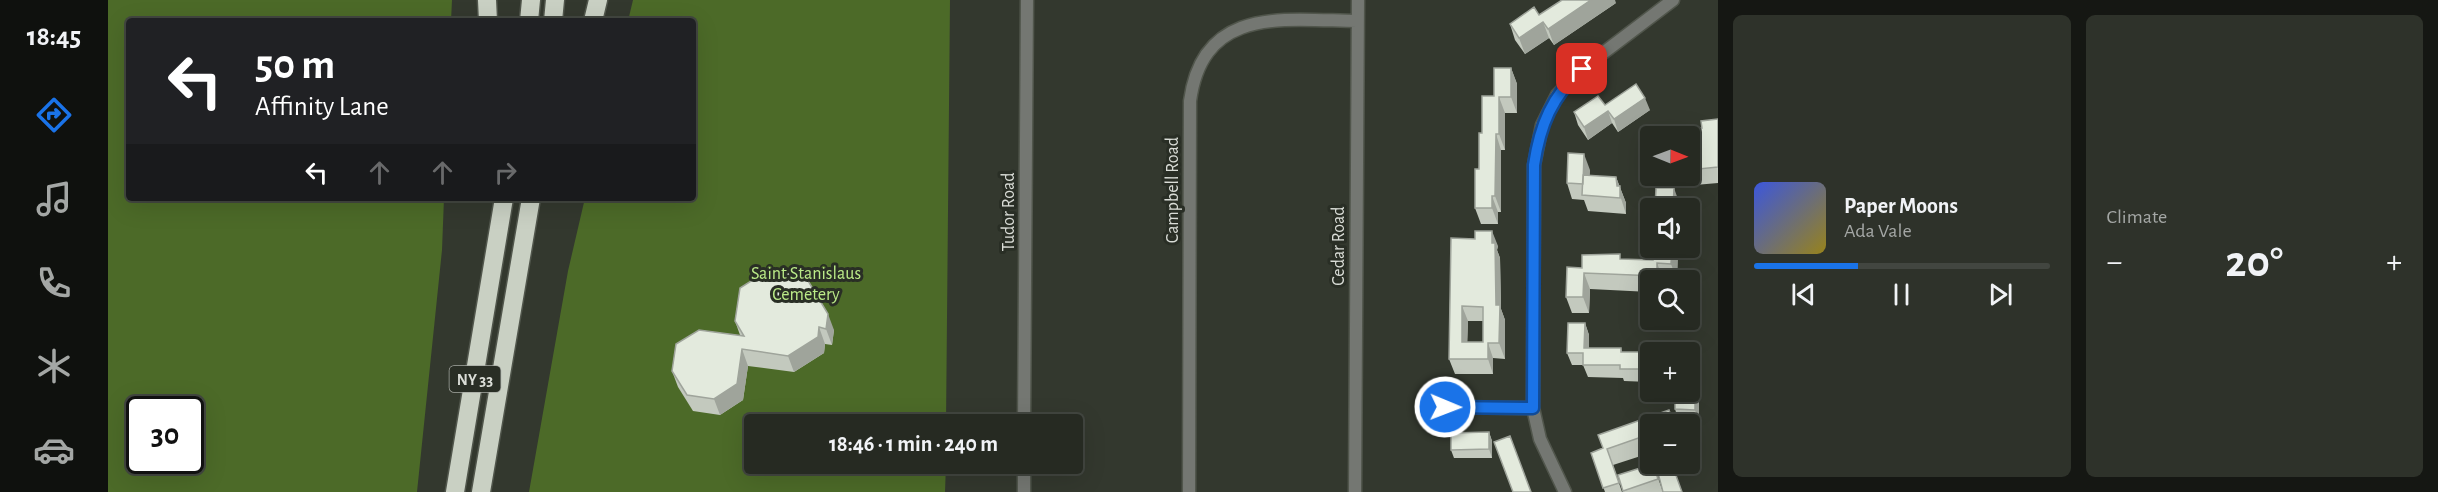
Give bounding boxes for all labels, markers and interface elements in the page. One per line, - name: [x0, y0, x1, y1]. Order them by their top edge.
- text: 18:45: [27, 23, 81, 50]
- icon: left: [156, 42, 234, 120]
- pin: [1556, 43, 1607, 94]
- text: 50 m: [255, 44, 335, 86]
- icon: arrive: [1565, 52, 1598, 85]
- text: Affinity Lane: [255, 93, 389, 120]
- icon: directions: [33, 94, 75, 136]
- north arrow: [1640, 126, 1700, 186]
- map controls: [1640, 126, 1700, 474]
- street label: Campbell Road: [1164, 137, 1182, 243]
- icon: left: [300, 156, 333, 189]
- icon: ahead: [363, 156, 396, 189]
- icon: ahead: [426, 156, 459, 189]
- icon: right: [489, 156, 522, 189]
- street label: Tudor Road: [1000, 172, 1018, 252]
- icon: music: [33, 178, 75, 220]
- text: Paper Moons: [1844, 195, 1958, 217]
- button: sound: [1640, 198, 1700, 258]
- street label: Cedar Road: [1330, 206, 1348, 286]
- text: Climate: [2107, 207, 2167, 227]
- text: Ada Vale: [1844, 221, 1912, 241]
- text: 20°: [2225, 240, 2283, 285]
- text: −: [2107, 246, 2122, 279]
- text: +: [2386, 246, 2402, 279]
- icon: phone: [33, 262, 75, 304]
- park label: Saint Stanislaus Cemetery: [751, 265, 861, 304]
- button: search: [1640, 270, 1700, 330]
- icon: previous: [1787, 278, 1820, 311]
- icon: pause: [1885, 278, 1918, 311]
- icon: next: [1984, 278, 2017, 311]
- button: +: [1640, 342, 1700, 402]
- icon: climate: [33, 345, 75, 387]
- road number: NY 33: [450, 366, 500, 392]
- position arrow: [1413, 375, 1477, 439]
- speed limit sign: 30: [126, 396, 204, 474]
- button: −: [1640, 414, 1700, 474]
- icon: car: [33, 429, 75, 471]
- text: 18:46 · 1 min · 240 m: [829, 433, 998, 455]

